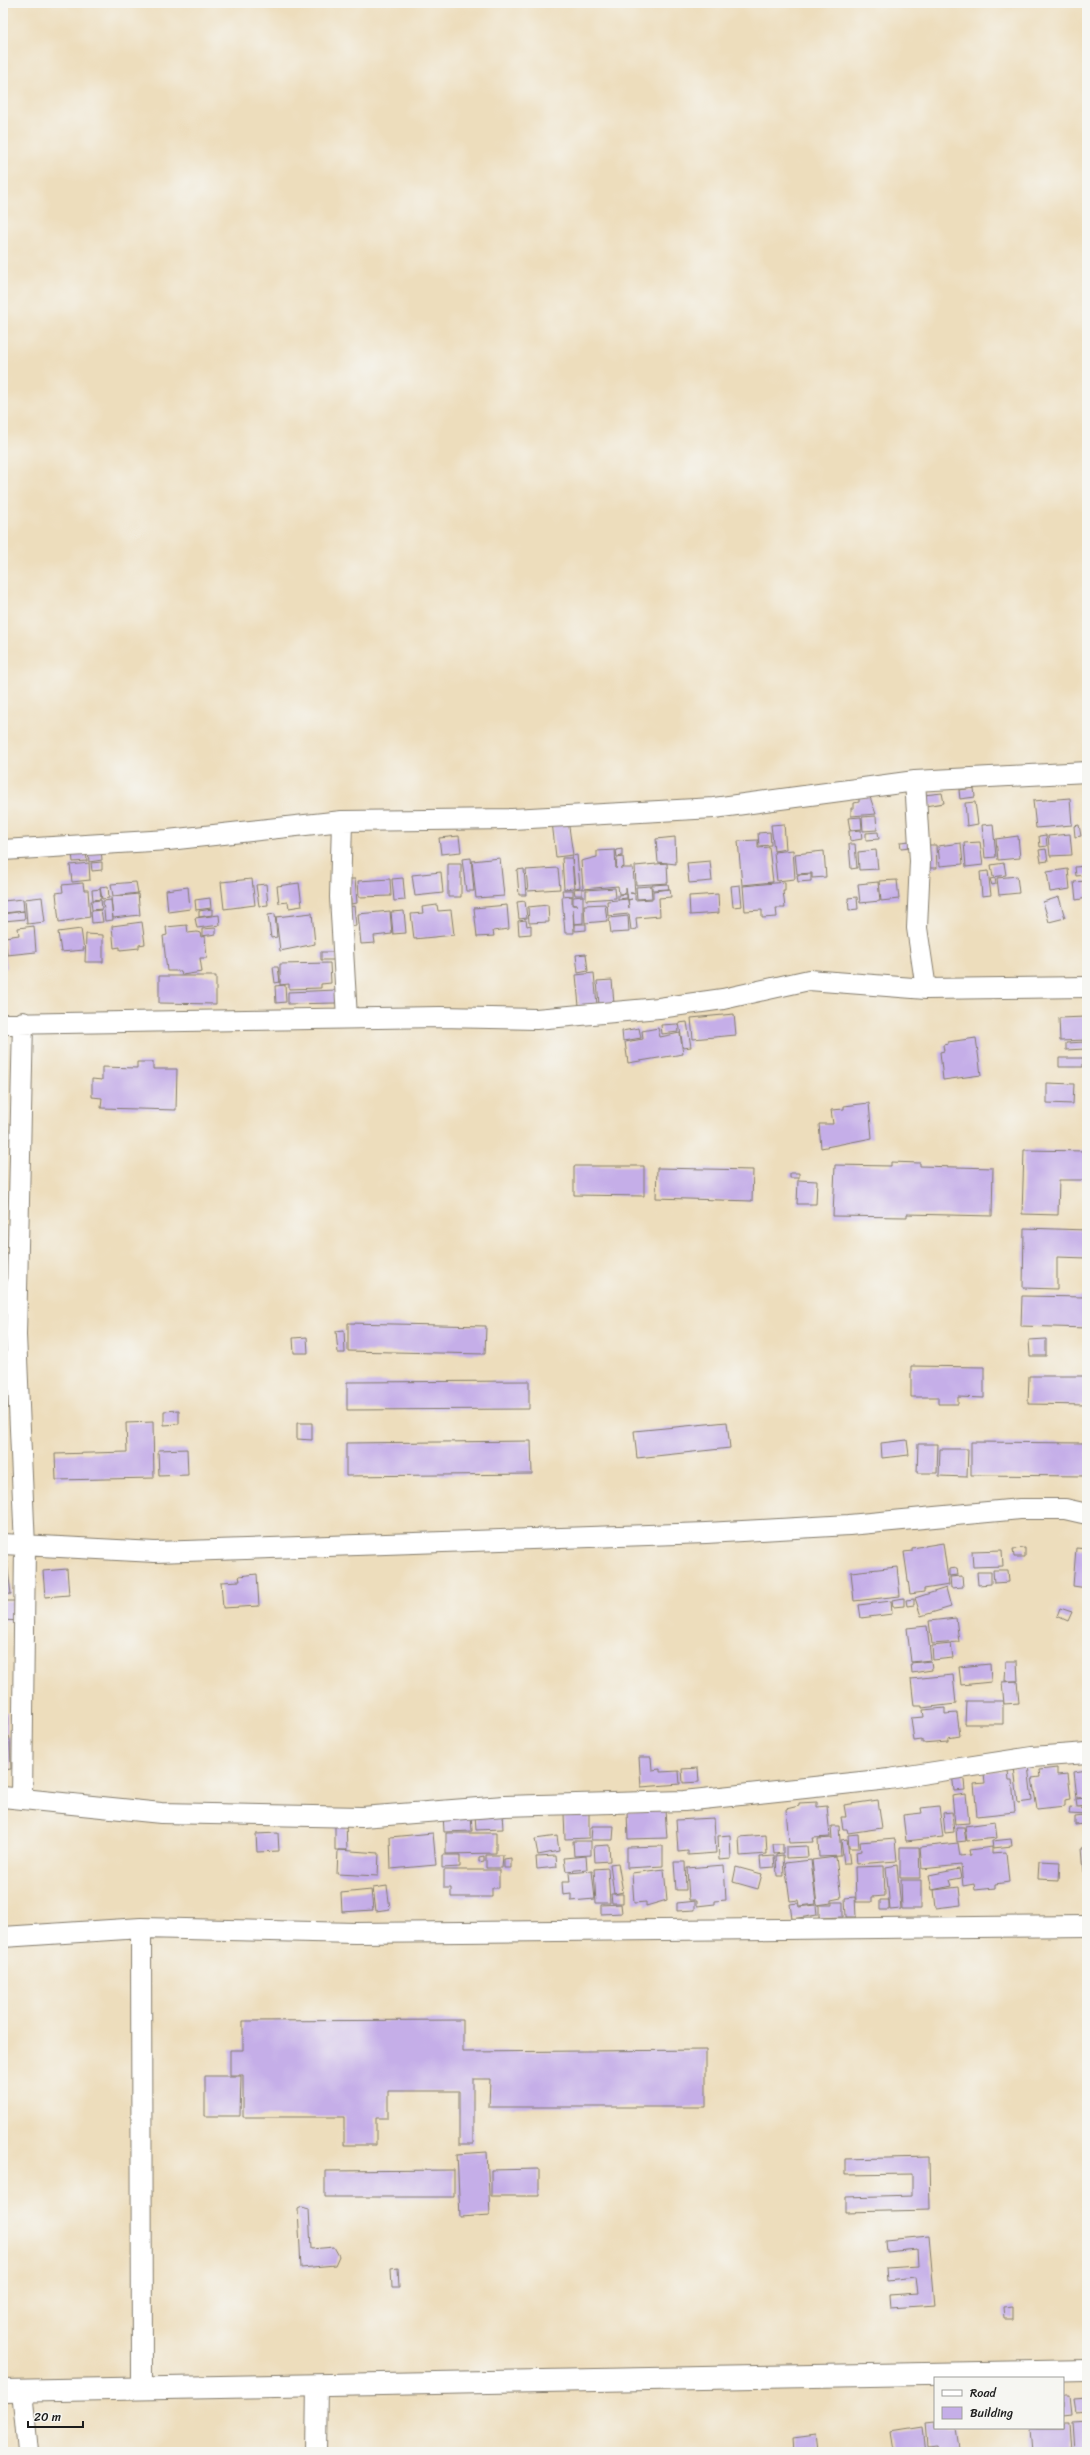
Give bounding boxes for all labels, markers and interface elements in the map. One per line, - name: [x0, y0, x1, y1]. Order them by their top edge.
- legend: [934, 2377, 1064, 2429]
- text: Road: [970, 2382, 997, 2404]
- text: Building: [970, 2402, 1013, 2424]
- scale bar: [28, 2403, 83, 2429]
- text: 20 m: [34, 2406, 61, 2428]

